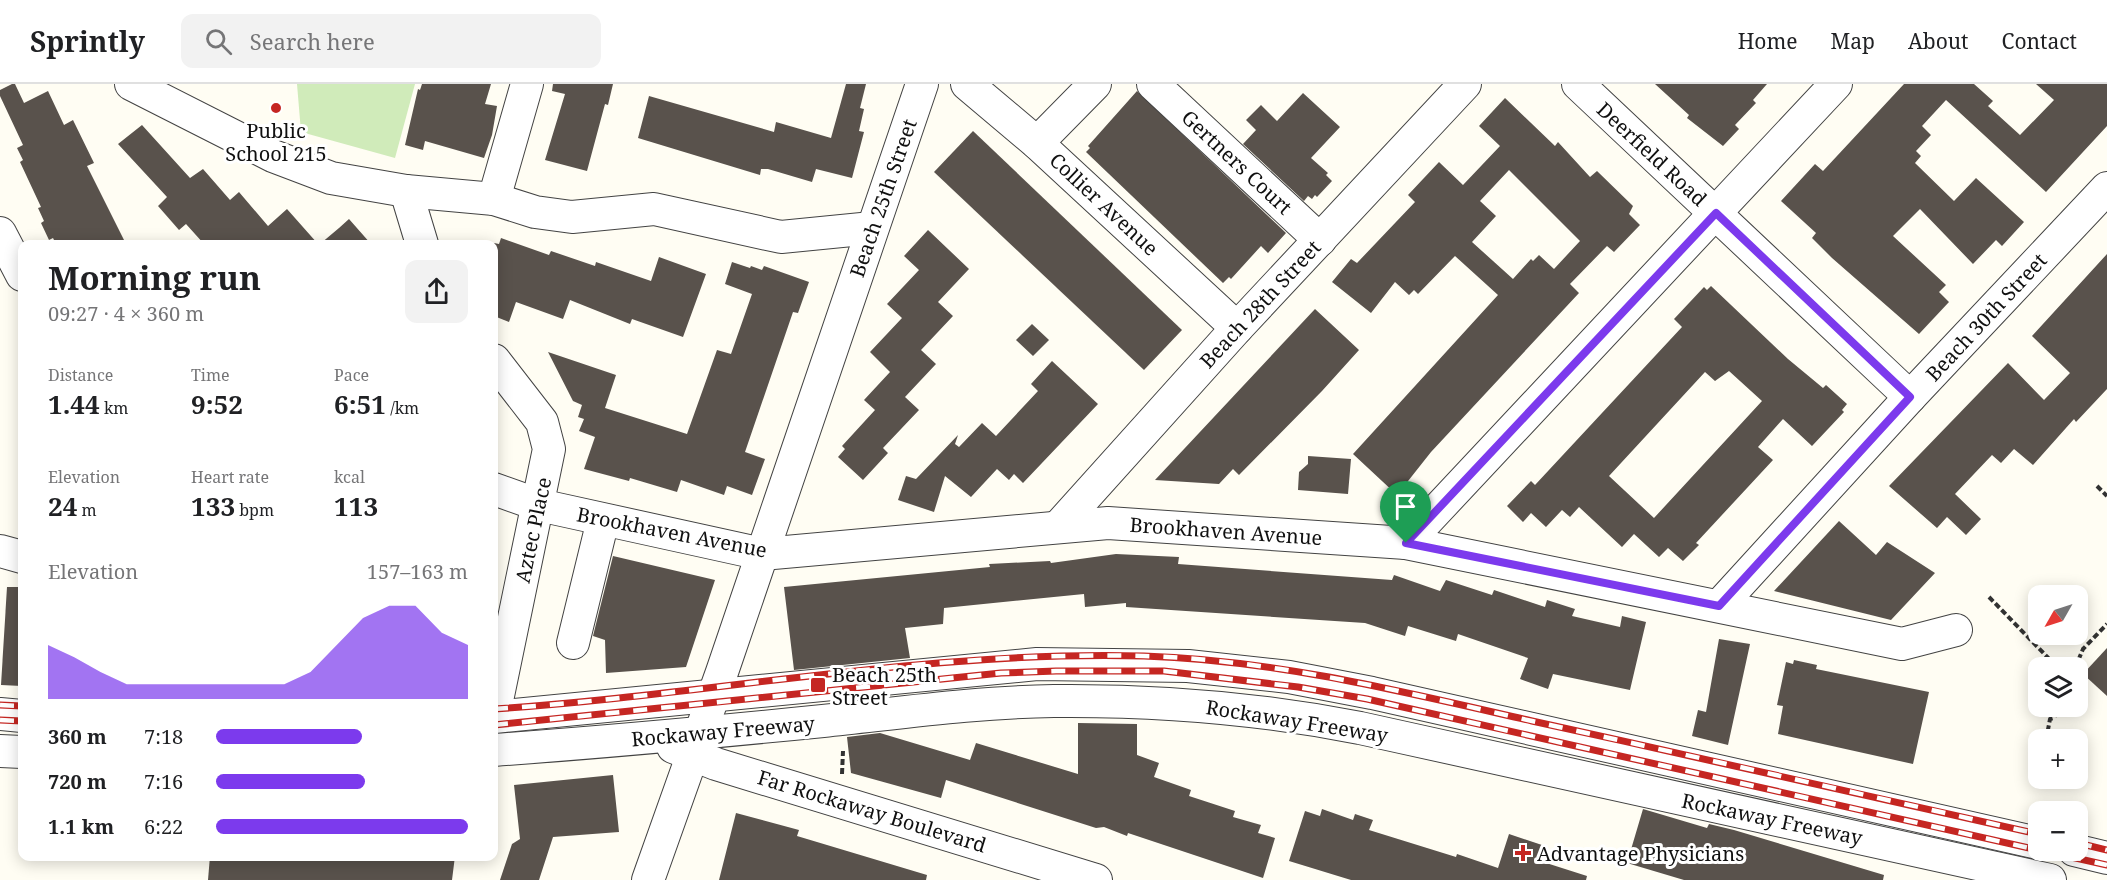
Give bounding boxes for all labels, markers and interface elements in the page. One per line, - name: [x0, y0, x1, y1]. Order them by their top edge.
- search box: [181, 14, 601, 68]
- text: Sprintly: [30, 22, 145, 60]
- icon: search: [202, 25, 235, 58]
- text: Search here: [250, 26, 375, 56]
- text: Home: [1738, 27, 1798, 55]
- text: Map: [1831, 27, 1875, 55]
- text: About: [1908, 27, 1969, 55]
- text: Contact: [2002, 27, 2077, 55]
- street label: Deerfield Road: [1591, 96, 1713, 212]
- marker: Public School 215: [269, 101, 283, 115]
- street label: Gertners Court: [1176, 104, 1298, 220]
- street label: Beach 25th Street: [843, 115, 923, 281]
- place label: Public School 215: [225, 117, 327, 167]
- street label: Collier Avenue: [1044, 147, 1164, 261]
- street label: Beach 28th Street: [1194, 234, 1326, 374]
- street label: Beach 30th Street: [1920, 247, 2052, 387]
- text: Morning run: [48, 255, 261, 300]
- button: share: [405, 260, 468, 323]
- text: 09:27 · 4 × 360 m: [48, 300, 204, 327]
- text: Distance: [48, 364, 113, 386]
- text: Time: [191, 364, 230, 386]
- text: Pace: [334, 364, 369, 386]
- text: 1.44: [48, 386, 100, 422]
- text: 9:52: [191, 386, 243, 422]
- text: 6:51: [334, 386, 386, 422]
- text: km: [100, 397, 128, 419]
- text: /km: [386, 397, 419, 419]
- text: Elevation: [48, 466, 120, 488]
- text: Heart rate: [191, 466, 269, 488]
- text: kcal: [334, 466, 365, 488]
- street label: Aztec Place: [509, 475, 557, 585]
- pin: [1380, 481, 1431, 543]
- text: 24: [48, 488, 77, 524]
- text: 133: [191, 488, 235, 524]
- text: 113: [334, 488, 378, 524]
- icon: arrive: [1389, 490, 1422, 523]
- text: m: [77, 499, 97, 521]
- text: bpm: [235, 499, 274, 521]
- street label: Brookhaven Avenue: [575, 500, 769, 564]
- street label: Brookhaven Avenue: [1129, 511, 1323, 551]
- text: Elevation: [48, 558, 138, 585]
- text: 157–163 m: [367, 558, 468, 585]
- north arrow: [2028, 585, 2088, 645]
- map controls: [2028, 585, 2088, 861]
- button: layers: [2028, 657, 2088, 717]
- place label: Beach 25th Street: [832, 661, 937, 711]
- marker: Beach 25th Street: [809, 676, 827, 694]
- street label: Rockaway Freeway: [1204, 693, 1391, 749]
- street label: Rockaway Freeway: [630, 709, 817, 752]
- text: 360 m: [48, 723, 107, 750]
- text: 7:18: [144, 723, 183, 750]
- button: +: [2028, 729, 2088, 789]
- street label: Far Rockaway Boulevard: [754, 763, 990, 859]
- text: 720 m: [48, 768, 107, 795]
- text: 7:16: [144, 768, 183, 795]
- street label: Rockaway Freeway: [1679, 787, 1866, 851]
- button: −: [2028, 801, 2088, 861]
- text: 1.1 km: [48, 813, 114, 840]
- text: 6:22: [144, 813, 183, 840]
- place label: Advantage Physicians: [1537, 840, 1744, 867]
- marker: Advantage Physicians: [1514, 844, 1532, 862]

